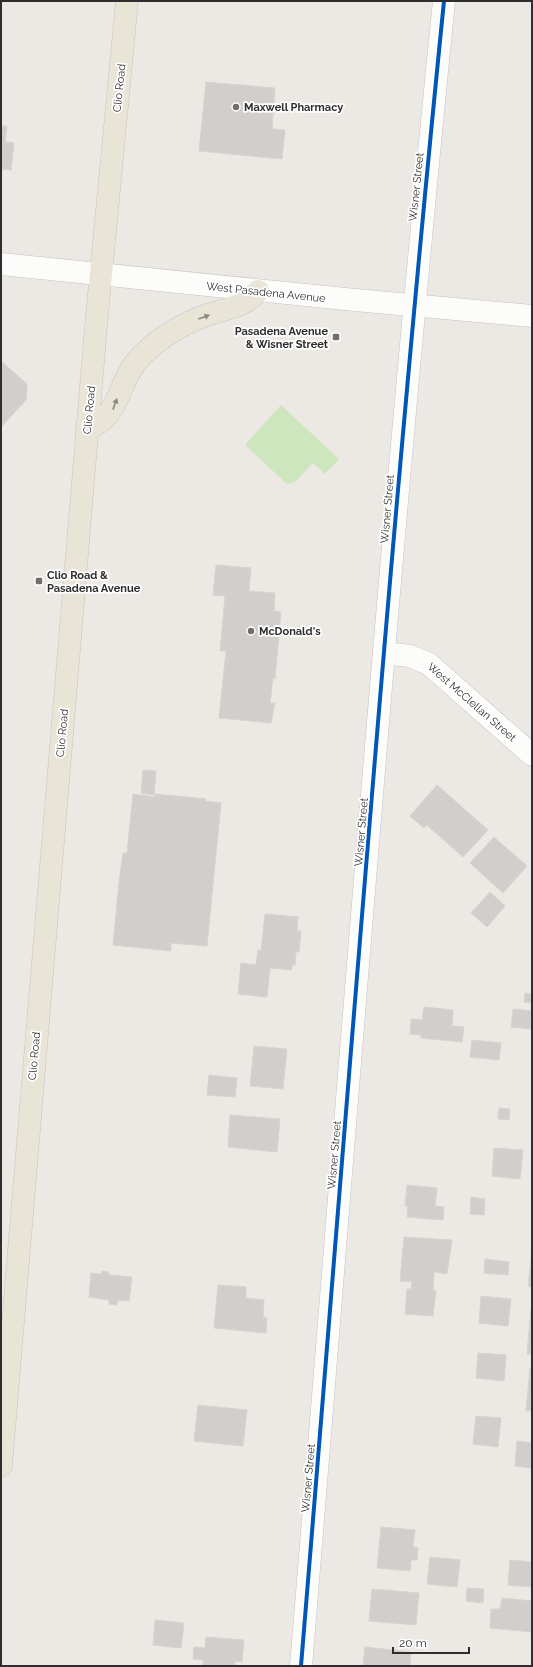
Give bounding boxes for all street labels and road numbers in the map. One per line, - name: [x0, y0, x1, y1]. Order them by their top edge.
- street label: Clio Road: [110, 63, 129, 113]
- street label: Wisner Street: [406, 152, 427, 222]
- street label: West Pasadena Avenue: [206, 280, 327, 305]
- street label: Clio Road: [81, 385, 98, 435]
- street label: Wisner Street: [378, 474, 397, 544]
- street label: West McClellan Street: [425, 660, 519, 745]
- street label: Clio Road: [54, 708, 71, 758]
- street label: Wisner Street: [352, 797, 371, 867]
- street label: Clio Road: [26, 1031, 43, 1081]
- street label: Wisner Street: [325, 1120, 344, 1190]
- street label: Wisner Street: [299, 1443, 318, 1513]

